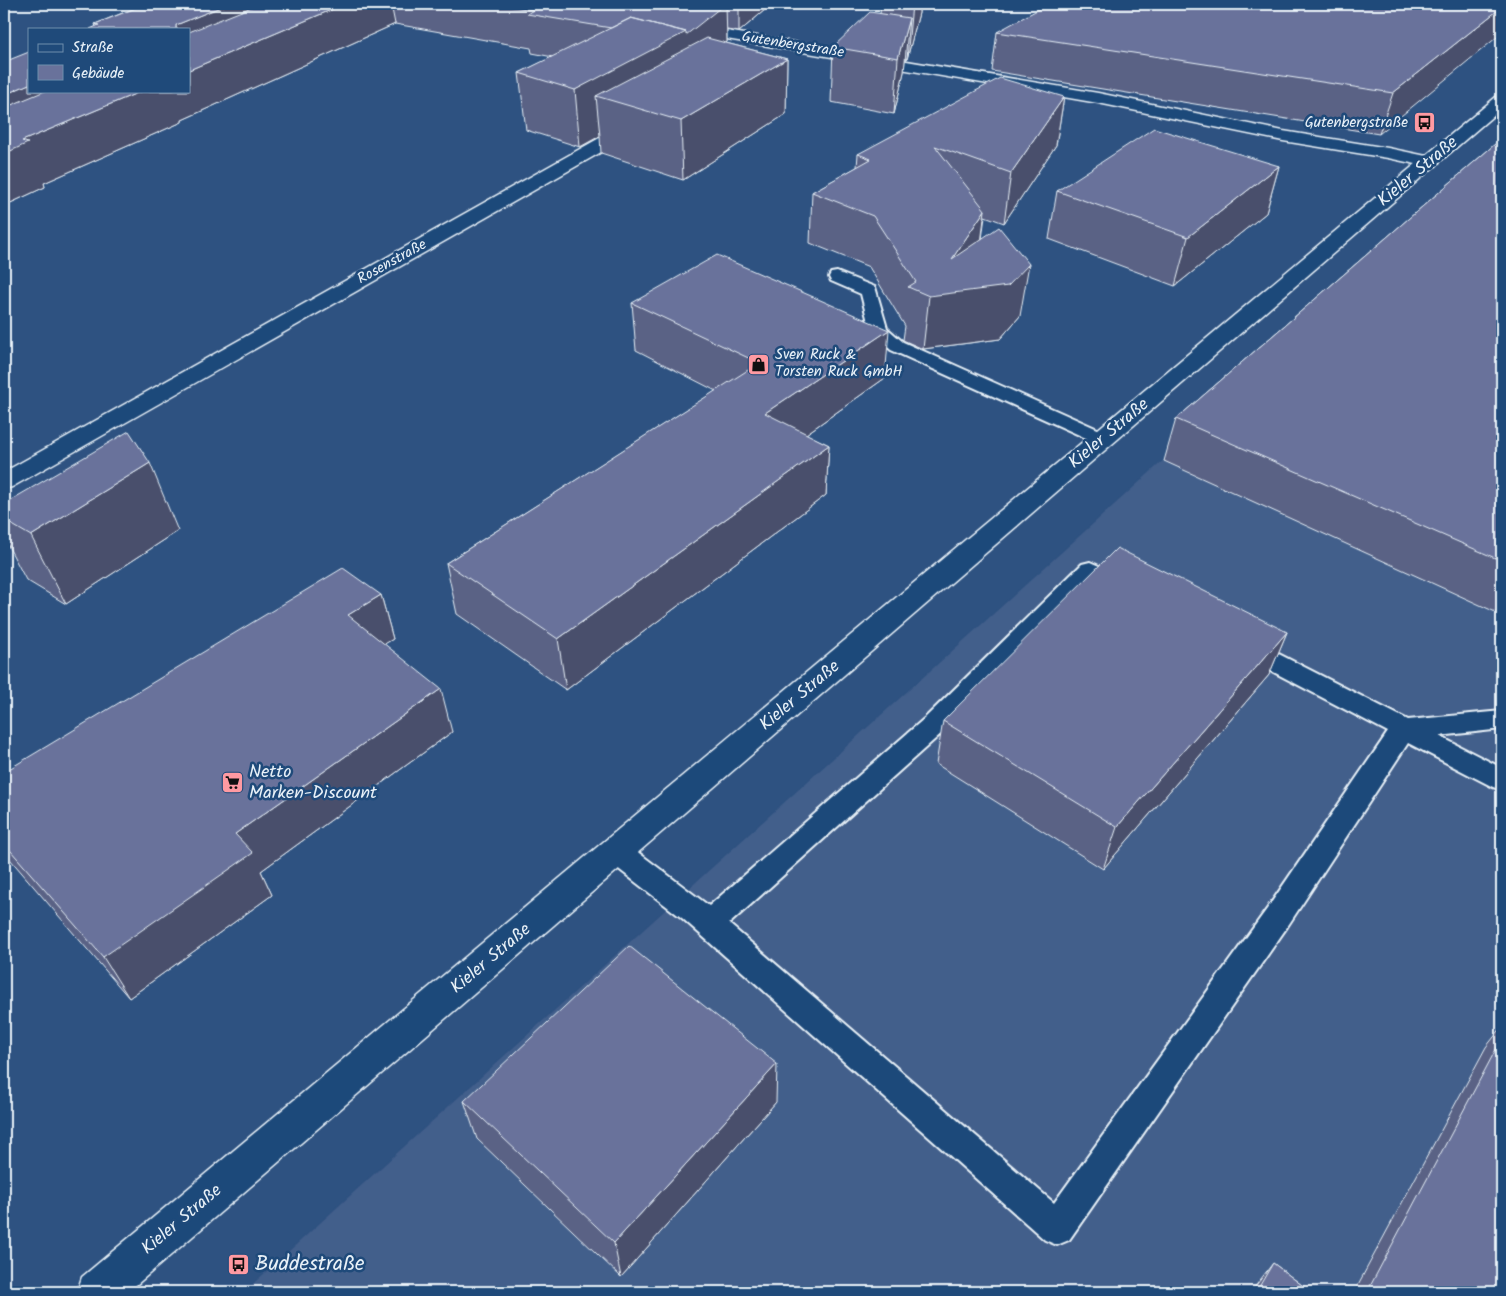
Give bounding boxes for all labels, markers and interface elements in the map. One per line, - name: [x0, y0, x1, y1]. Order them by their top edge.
- street label: Gutenbergstraße: [740, 25, 846, 65]
- legend: [28, 28, 190, 92]
- text: Straße: [72, 36, 114, 60]
- text: Gebäude: [72, 62, 125, 86]
- place label: Gutenbergstraße: [1305, 111, 1408, 135]
- bus stop icon: Gutenbergstraße: [1412, 111, 1436, 135]
- street label: Kieler Straße: [1371, 129, 1465, 215]
- street label: Rosenstraße: [353, 233, 431, 291]
- place label: Sven Ruck & Torsten Ruck GmbH: [775, 343, 902, 384]
- shop icon: Sven Ruck & Torsten Ruck GmbH: [747, 352, 771, 376]
- street label: Kieler Straße: [1062, 391, 1156, 477]
- street label: Kieler Straße: [753, 653, 847, 739]
- place label: Netto Marken-Discount: [249, 758, 378, 808]
- supermarket icon: Netto Marken-Discount: [221, 770, 245, 794]
- street label: Kieler Straße: [444, 916, 538, 1002]
- street label: Kieler Straße: [135, 1177, 229, 1263]
- place label: Buddestraße: [255, 1248, 365, 1281]
- bus stop icon: Buddestraße: [227, 1252, 251, 1276]

